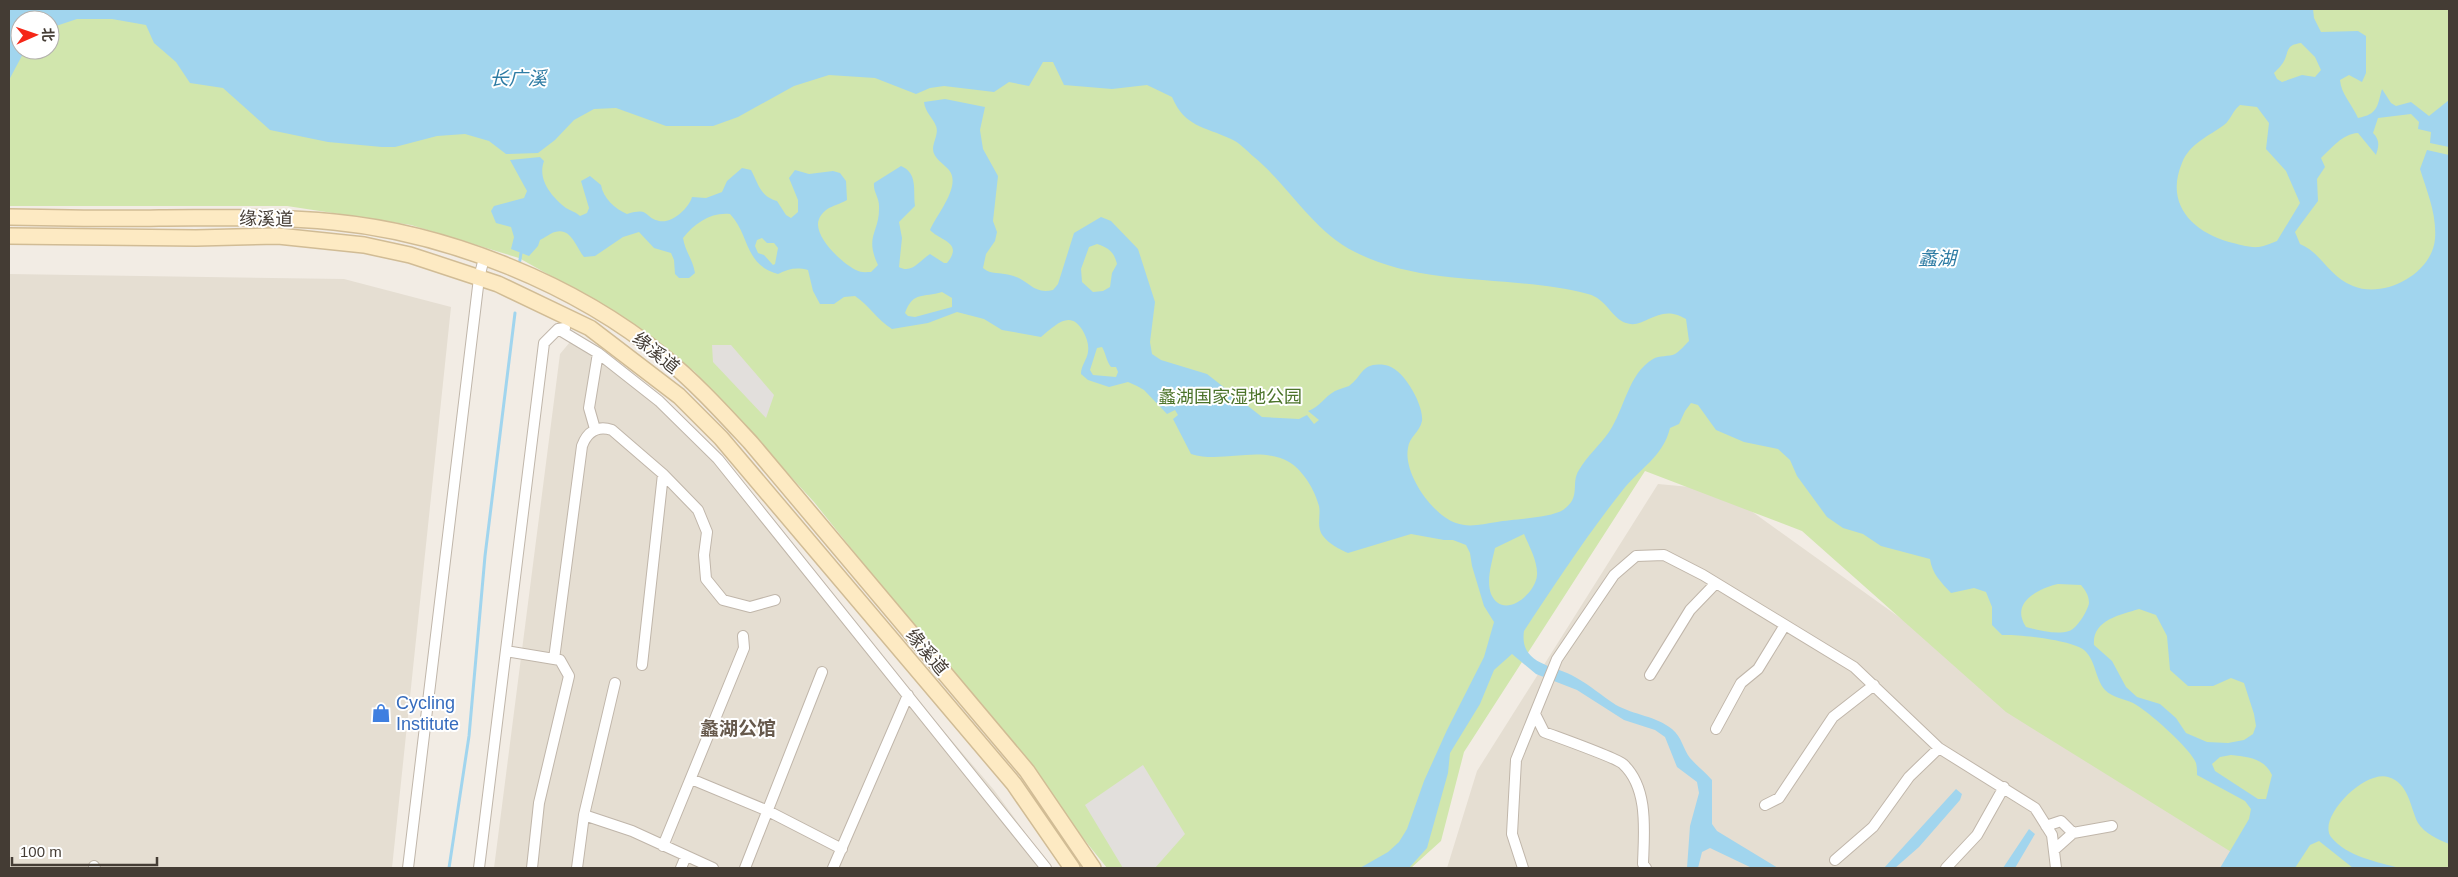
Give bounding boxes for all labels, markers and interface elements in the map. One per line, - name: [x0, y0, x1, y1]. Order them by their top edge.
- north arrow: [10, 10, 60, 60]
- text: 北: [40, 27, 56, 42]
- water label: 长广溪: [489, 68, 548, 89]
- street label: 缘溪道: [239, 209, 293, 229]
- water label: 蠡湖: [1918, 248, 1959, 269]
- street label: 缘溪道: [629, 328, 683, 378]
- park label: 蠡湖国家湿地公园: [1158, 387, 1302, 407]
- street label: 缘溪道: [902, 625, 952, 679]
- place label: Cycling Institute: [396, 693, 459, 734]
- shop icon: Cycling Institute: [370, 702, 392, 724]
- district label: 蠡湖公馆: [700, 718, 776, 739]
- scale bar: [12, 834, 158, 866]
- text: 100 m: [20, 843, 62, 860]

